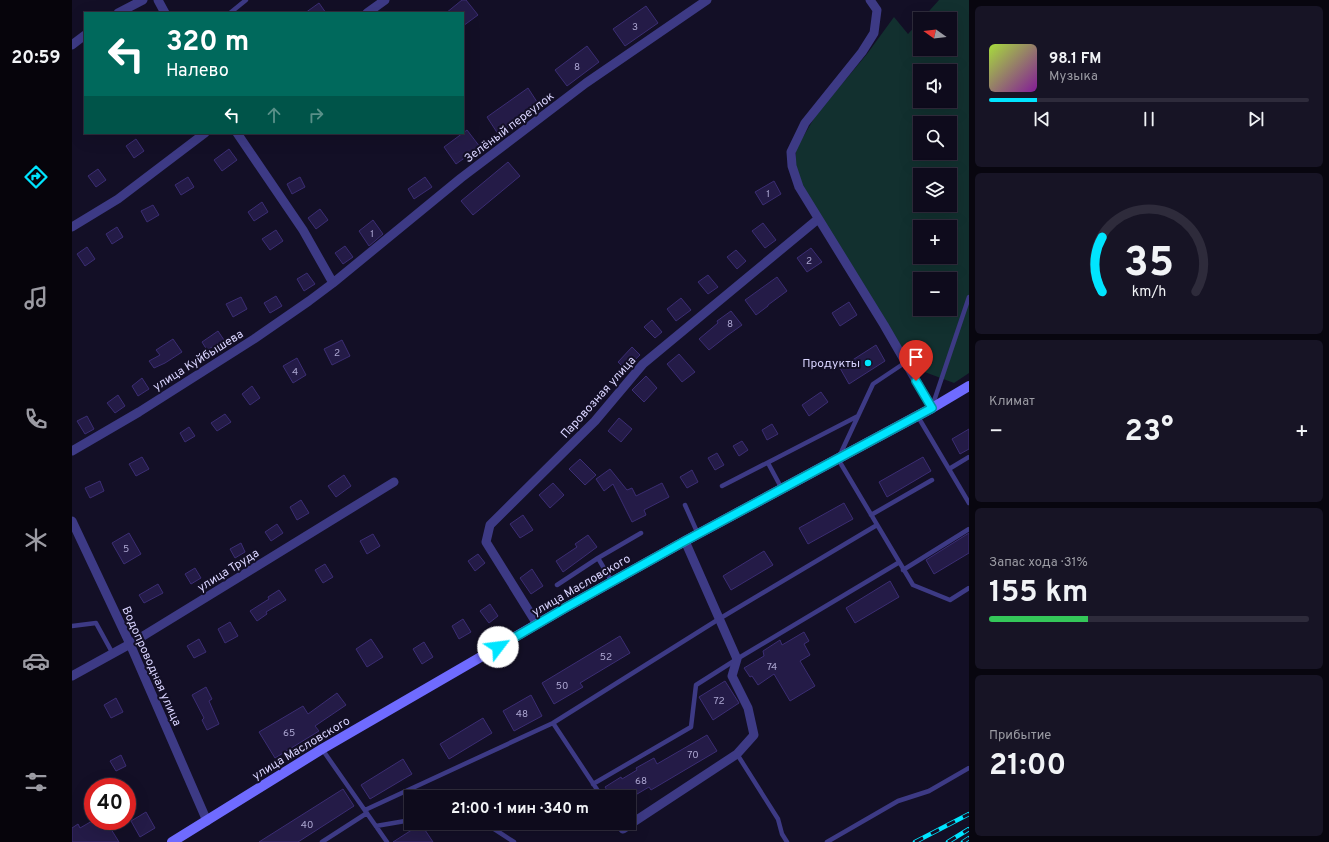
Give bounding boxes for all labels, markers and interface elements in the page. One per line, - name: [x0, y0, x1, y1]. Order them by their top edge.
- north arrow: [913, 12, 957, 56]
- map controls: [913, 12, 957, 316]
- house number: 3: [632, 21, 638, 34]
- text: 320 m: [166, 25, 249, 61]
- icon: left: [100, 28, 152, 80]
- text: 20:59: [11, 47, 61, 70]
- text: 98.1 FM: [1049, 50, 1101, 69]
- text: Налево: [166, 60, 229, 83]
- house number: 8: [574, 61, 580, 74]
- button: sound: [913, 64, 957, 108]
- text: Музыка: [1049, 69, 1098, 85]
- street label: Зелёный переулок: [461, 89, 558, 167]
- icon: left: [221, 104, 243, 126]
- icon: ahead: [263, 104, 285, 126]
- icon: right: [305, 104, 327, 126]
- icon: previous: [1031, 108, 1053, 130]
- icon: pause: [1138, 108, 1160, 130]
- icon: next: [1245, 108, 1267, 130]
- button: search: [913, 116, 957, 160]
- icon: directions: [22, 163, 50, 191]
- button: layers: [913, 168, 957, 212]
- house number: 1: [766, 188, 770, 201]
- button: +: [913, 220, 957, 264]
- house number: 1: [370, 228, 374, 241]
- text: 35: [1124, 238, 1174, 291]
- house number: 2: [806, 255, 812, 268]
- button: −: [913, 272, 957, 316]
- text: km/h: [1132, 282, 1166, 300]
- icon: music: [22, 284, 50, 312]
- house number: 8: [727, 318, 733, 331]
- street label: улица Куйбышева: [150, 327, 247, 395]
- pin: [899, 340, 933, 381]
- icon: arrive: [905, 346, 927, 368]
- house number: 2: [334, 347, 340, 360]
- street label: Паровозная улица: [558, 353, 640, 442]
- place label: Продукты: [802, 356, 860, 372]
- marker: Продукты: [863, 358, 873, 368]
- house number: 4: [292, 366, 298, 379]
- text: Климат: [989, 394, 1035, 410]
- icon: phone: [22, 405, 50, 433]
- text: 23°: [1125, 414, 1173, 451]
- text: −: [989, 419, 1003, 446]
- text: +: [1295, 419, 1309, 446]
- icon: climate: [22, 526, 50, 554]
- house number: 5: [123, 543, 129, 556]
- street label: улица Труда: [195, 545, 263, 596]
- street label: улица Масловского: [529, 551, 634, 621]
- text: Запас хода · 31%: [989, 555, 1088, 571]
- text: 155 km: [989, 575, 1088, 612]
- street label: Водопроводная улица: [117, 604, 185, 729]
- position arrow: [477, 626, 519, 668]
- icon: car: [22, 647, 50, 675]
- house number: 52: [600, 651, 612, 664]
- house number: 74: [767, 661, 777, 674]
- house number: 50: [556, 680, 568, 693]
- house number: 72: [713, 695, 725, 708]
- house number: 48: [516, 708, 528, 721]
- street label: улица Масловского: [250, 713, 354, 784]
- house number: 65: [283, 727, 295, 740]
- text: Прибытие: [989, 728, 1051, 744]
- text: 21:00: [989, 748, 1066, 785]
- house number: 70: [687, 749, 699, 762]
- icon: filters: [22, 768, 50, 796]
- house number: 68: [635, 775, 647, 788]
- speed limit sign: 40: [84, 778, 136, 830]
- text: 21:00 · 1 мин · 340 m: [451, 800, 589, 819]
- house number: 40: [301, 819, 313, 832]

